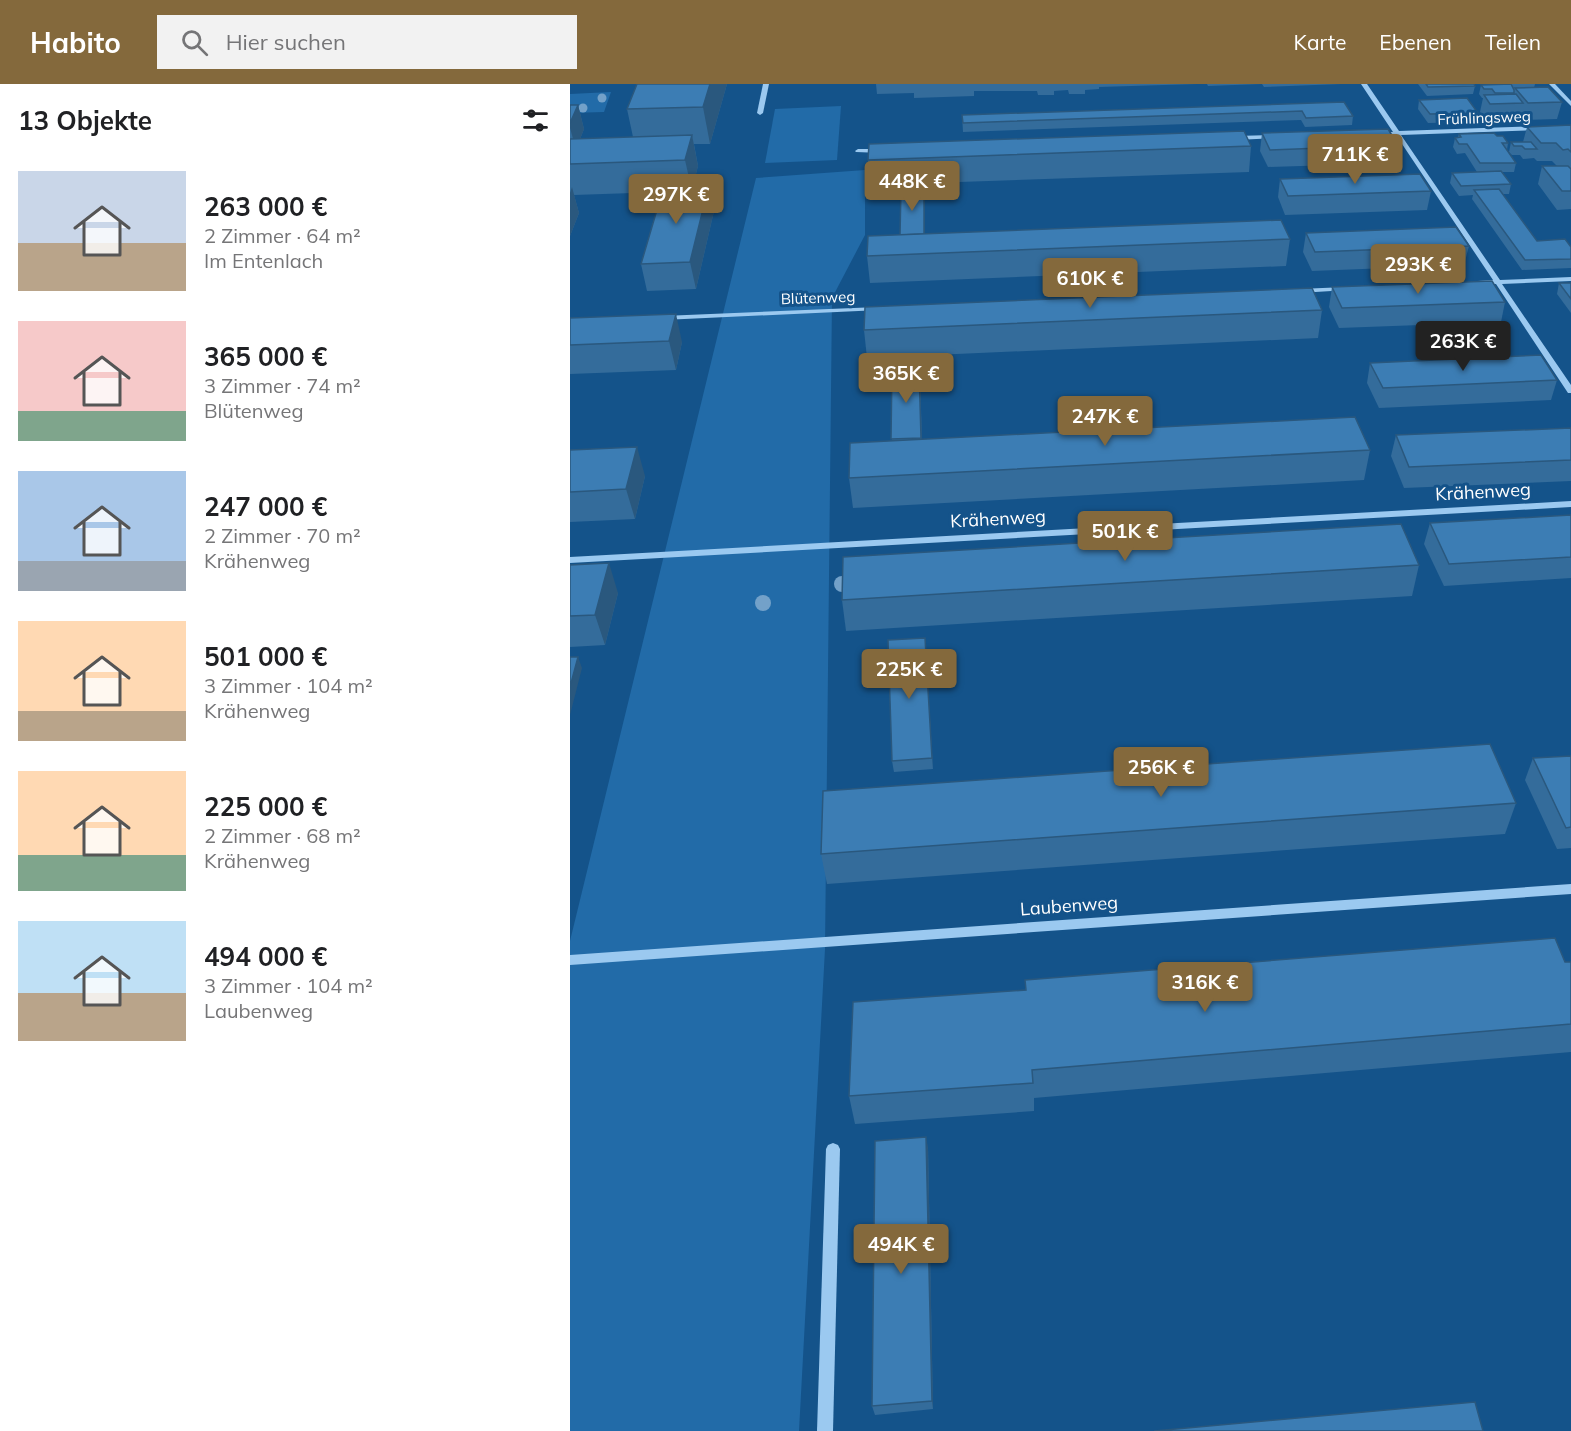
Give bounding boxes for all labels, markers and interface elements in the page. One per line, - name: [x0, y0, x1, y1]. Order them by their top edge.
- search box: [157, 15, 577, 69]
- text: Habito: [30, 25, 121, 60]
- icon: search: [178, 26, 211, 59]
- text: Hier suchen: [226, 28, 346, 56]
- text: Karte: [1294, 29, 1346, 55]
- text: Ebenen: [1379, 29, 1452, 55]
- text: Teilen: [1485, 29, 1541, 55]
- text: 13 Objekte: [18, 104, 152, 137]
- icon: filters: [519, 104, 552, 137]
- street label: Frühlingsweg: [1437, 106, 1531, 129]
- pin: 711K €: [1306, 134, 1404, 185]
- text: 711K €: [1322, 141, 1388, 166]
- pin: 448K €: [863, 161, 961, 212]
- text: 448K €: [879, 168, 945, 193]
- pin: 297K €: [627, 174, 725, 225]
- text: 297K €: [643, 181, 709, 206]
- text: 263 000 €: [204, 190, 327, 223]
- icon: home: [66, 195, 138, 267]
- text: 2 Zimmer · 64 m²: [204, 223, 361, 248]
- pin: 293K €: [1369, 244, 1467, 295]
- text: Im Entenlach: [204, 248, 323, 273]
- text: 293K €: [1385, 251, 1451, 276]
- pin: 610K €: [1041, 258, 1139, 309]
- text: 610K €: [1057, 265, 1123, 290]
- street label: Blütenweg: [780, 287, 856, 308]
- pin: 263K €: [1414, 321, 1512, 372]
- text: 263K €: [1430, 328, 1496, 353]
- text: 365 000 €: [204, 340, 327, 373]
- icon: home: [66, 345, 138, 417]
- pin: 365K €: [857, 353, 955, 404]
- text: 365K €: [873, 360, 939, 385]
- text: 3 Zimmer · 74 m²: [204, 373, 361, 398]
- pin: 247K €: [1056, 396, 1154, 447]
- text: Blütenweg: [204, 398, 303, 423]
- text: 247K €: [1072, 403, 1138, 428]
- street label: Krähenweg: [1435, 478, 1531, 505]
- text: 247 000 €: [204, 490, 327, 523]
- icon: home: [66, 495, 138, 567]
- street label: Krähenweg: [950, 505, 1046, 532]
- pin: 501K €: [1076, 511, 1174, 562]
- text: 501K €: [1092, 518, 1158, 543]
- text: 2 Zimmer · 70 m²: [204, 523, 361, 548]
- text: Krähenweg: [204, 548, 310, 573]
- text: 501 000 €: [204, 640, 327, 673]
- icon: home: [66, 645, 138, 717]
- pin: 225K €: [860, 649, 958, 700]
- text: 225K €: [876, 656, 942, 681]
- text: 3 Zimmer · 104 m²: [204, 673, 373, 698]
- text: Krähenweg: [204, 698, 310, 723]
- pin: 256K €: [1112, 747, 1210, 798]
- text: 256K €: [1128, 754, 1194, 779]
- text: 225 000 €: [204, 790, 327, 823]
- icon: home: [66, 795, 138, 867]
- text: 2 Zimmer · 68 m²: [204, 823, 361, 848]
- text: Krähenweg: [204, 848, 310, 873]
- street label: Laubenweg: [1019, 891, 1119, 920]
- text: 494 000 €: [204, 940, 327, 973]
- icon: home: [66, 945, 138, 1017]
- pin: 316K €: [1156, 962, 1254, 1013]
- text: 316K €: [1172, 969, 1238, 994]
- text: 3 Zimmer · 104 m²: [204, 973, 373, 998]
- text: Laubenweg: [204, 998, 313, 1023]
- pin: 494K €: [852, 1224, 950, 1275]
- text: 494K €: [868, 1231, 934, 1256]

